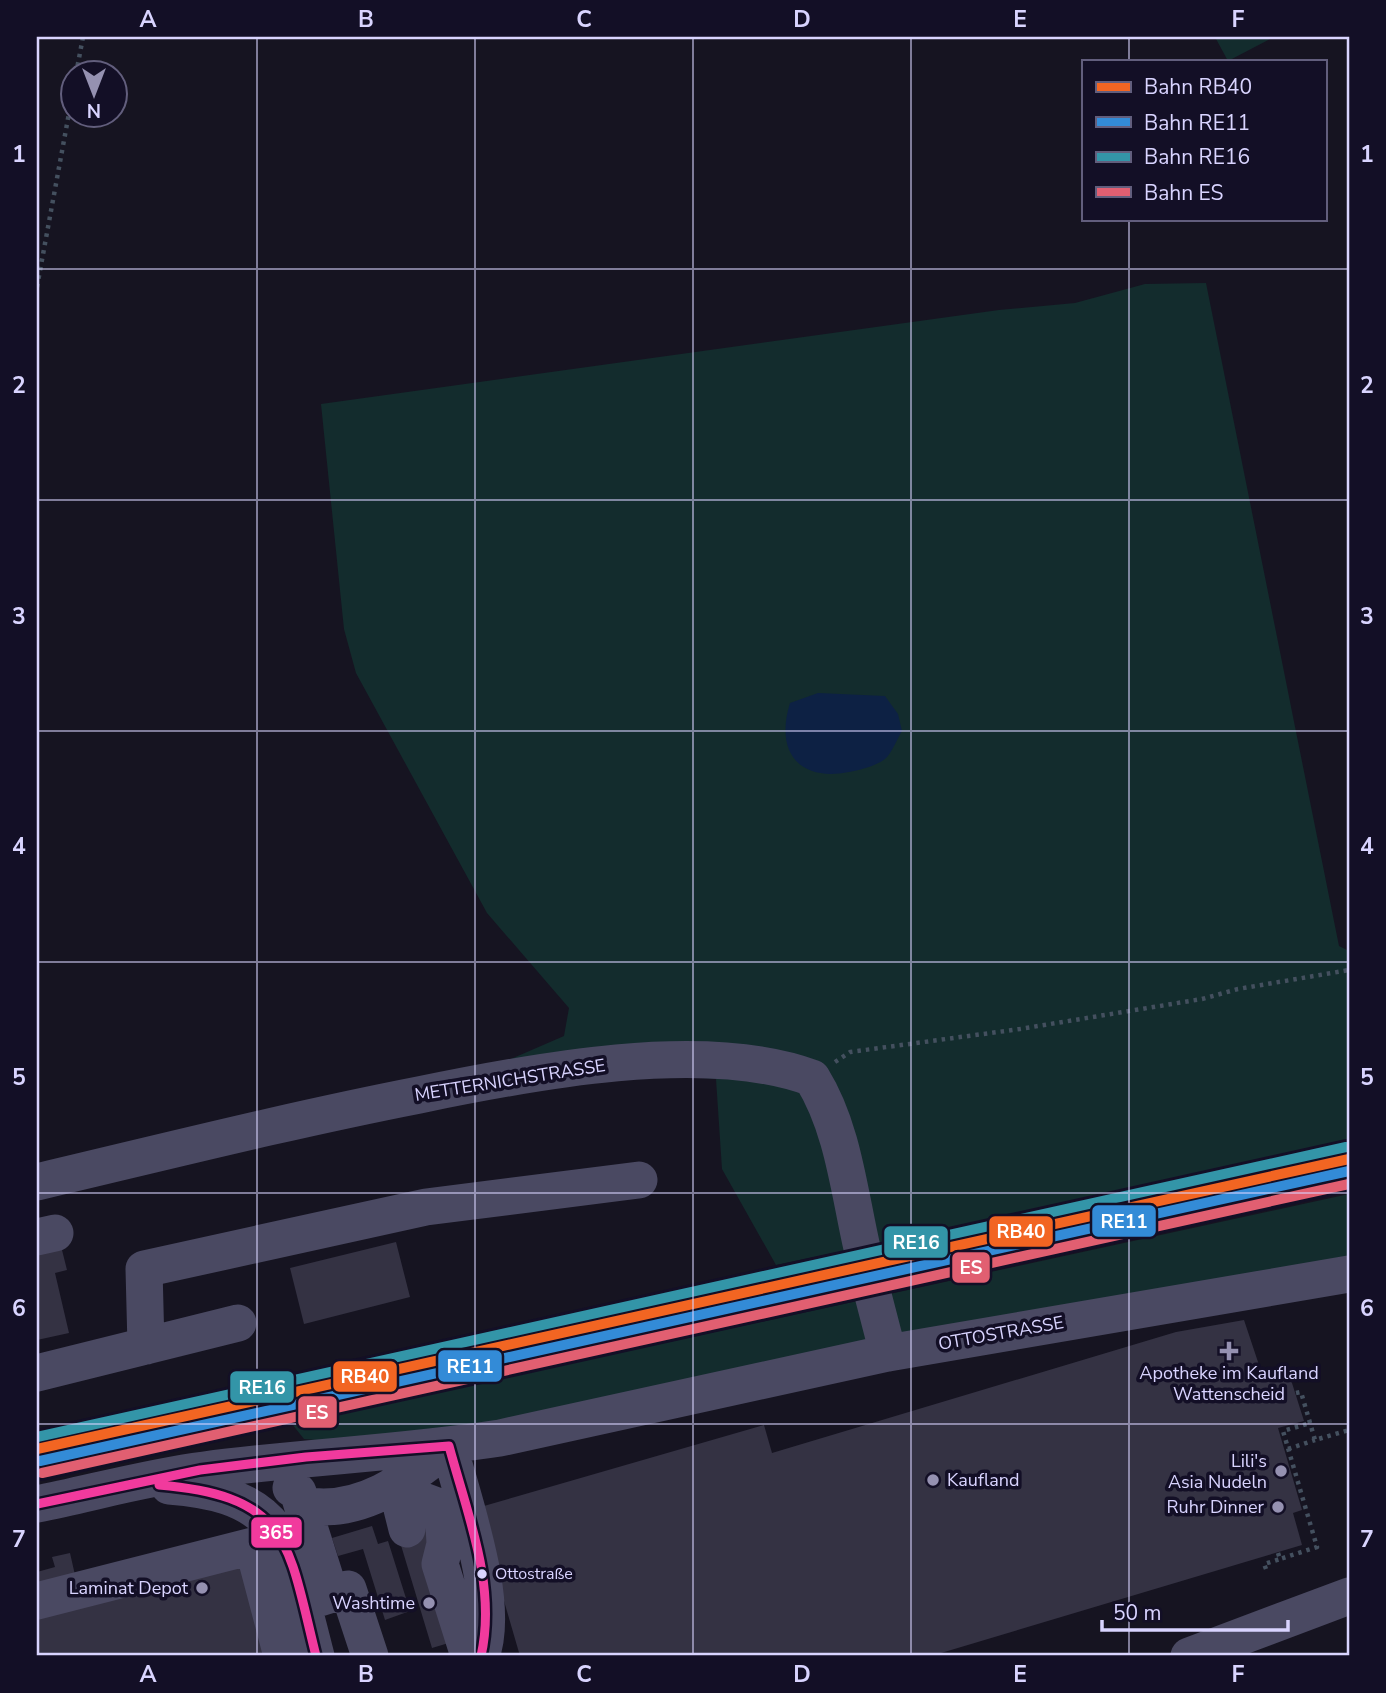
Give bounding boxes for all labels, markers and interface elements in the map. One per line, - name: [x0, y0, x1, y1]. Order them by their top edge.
- text: A: [139, 4, 157, 35]
- text: B: [358, 4, 374, 35]
- text: C: [576, 4, 592, 35]
- text: D: [793, 4, 811, 35]
- text: E: [1013, 4, 1027, 35]
- text: F: [1232, 4, 1245, 35]
- north arrow: [60, 60, 130, 130]
- legend: [1082, 60, 1326, 220]
- text: Bahn RB40: [1144, 73, 1252, 101]
- text: N: [87, 97, 101, 123]
- text: Bahn RE11: [1144, 109, 1250, 137]
- text: 1: [12, 139, 26, 170]
- text: 1: [1360, 139, 1374, 170]
- text: Bahn RE16: [1144, 143, 1250, 171]
- text: Bahn ES: [1144, 179, 1224, 207]
- text: 2: [12, 370, 26, 401]
- text: 2: [1360, 370, 1374, 401]
- text: 3: [12, 601, 26, 632]
- text: 3: [1360, 601, 1374, 632]
- text: 4: [12, 831, 26, 862]
- text: 4: [1360, 831, 1374, 862]
- street label: METTERNICHSTRASSE: [413, 1053, 607, 1107]
- text: 5: [12, 1062, 26, 1093]
- text: 5: [1360, 1062, 1374, 1093]
- line badge: RE11: [1091, 1204, 1157, 1238]
- text: RE11: [1100, 1209, 1148, 1235]
- line badge: RB40: [988, 1215, 1054, 1248]
- text: RB40: [997, 1219, 1045, 1245]
- line badge: RE16: [883, 1225, 949, 1259]
- text: RE16: [892, 1230, 940, 1256]
- line badge: ES: [951, 1251, 991, 1284]
- text: ES: [959, 1255, 983, 1281]
- text: 6: [12, 1293, 26, 1324]
- text: 6: [1360, 1293, 1374, 1324]
- street label: OTTOSTRASSE: [936, 1310, 1066, 1356]
- marker: Apotheke im Kaufland Wattenscheid: [1221, 1343, 1237, 1359]
- line badge: RE11: [437, 1349, 503, 1383]
- text: RE11: [446, 1354, 494, 1380]
- line badge: RB40: [332, 1360, 398, 1393]
- place label: Apotheke im Kaufland Wattenscheid: [1139, 1361, 1319, 1406]
- text: RB40: [341, 1364, 389, 1390]
- line badge: RE16: [229, 1370, 295, 1404]
- text: RE16: [238, 1375, 286, 1401]
- line badge: ES: [297, 1395, 338, 1429]
- text: ES: [305, 1400, 329, 1426]
- place label: Lili's Asia Nudeln: [1168, 1449, 1267, 1494]
- marker: Lili's Asia Nudeln: [1273, 1463, 1289, 1479]
- place label: Kaufland: [947, 1468, 1019, 1492]
- marker: Kaufland: [925, 1472, 941, 1488]
- place label: Ruhr Dinner: [1167, 1495, 1265, 1519]
- marker: Ruhr Dinner: [1270, 1499, 1286, 1515]
- line badge: 365: [250, 1516, 303, 1549]
- text: 365: [259, 1520, 293, 1546]
- text: 7: [12, 1524, 26, 1555]
- text: 7: [1360, 1524, 1374, 1555]
- place label: Ottostraße: [495, 1563, 573, 1585]
- marker: Ottostraße: [475, 1567, 489, 1581]
- place label: Laminat Depot: [69, 1576, 189, 1600]
- marker: Laminat Depot: [194, 1580, 210, 1596]
- scale bar: [1102, 1588, 1288, 1632]
- place label: Washtime: [332, 1591, 415, 1615]
- marker: Washtime: [421, 1595, 437, 1611]
- text: 50 m: [1113, 1599, 1162, 1627]
- text: A: [139, 1659, 157, 1690]
- text: B: [358, 1659, 374, 1690]
- text: C: [576, 1659, 592, 1690]
- text: D: [793, 1659, 811, 1690]
- text: E: [1013, 1659, 1027, 1690]
- text: F: [1232, 1659, 1245, 1690]

